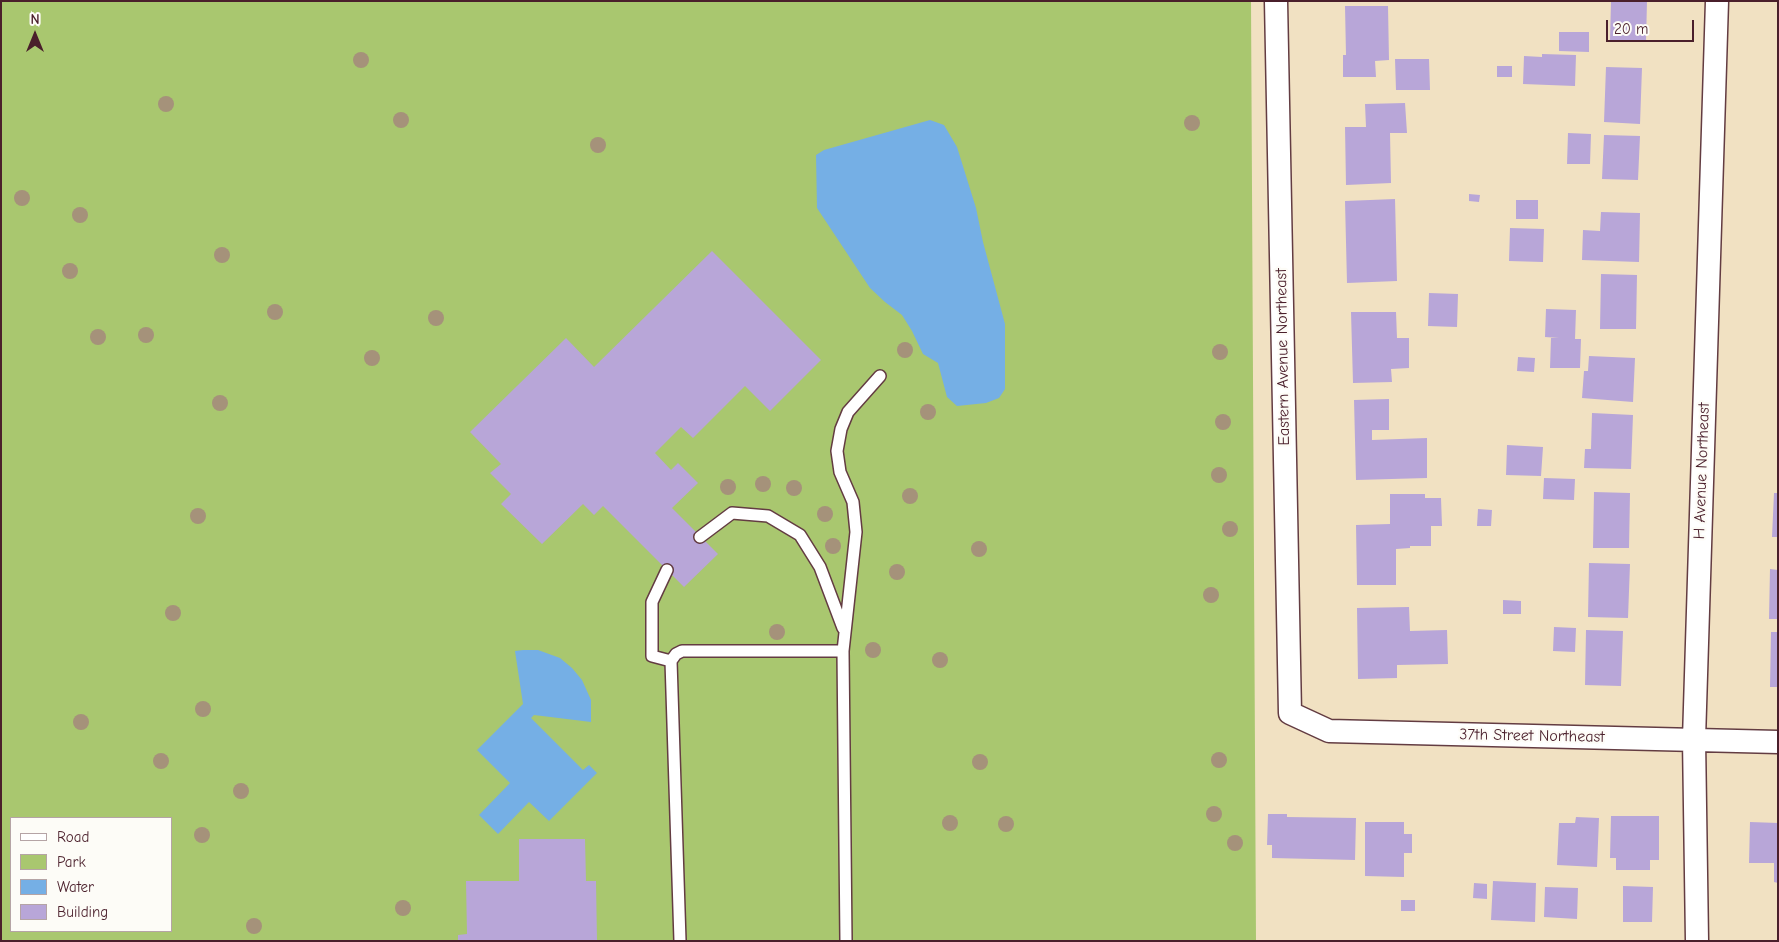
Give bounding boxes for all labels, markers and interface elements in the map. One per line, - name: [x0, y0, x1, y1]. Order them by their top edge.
- north arrow: [10, 10, 60, 60]
- scale bar: [1609, 10, 1696, 42]
- text: N: [30, 11, 40, 28]
- text: 20 m: [1614, 20, 1648, 38]
- street label: Eastern Avenue Northeast: [1272, 268, 1294, 446]
- street label: H Avenue Northeast: [1690, 402, 1714, 540]
- street label: 37th Street Northeast: [1459, 725, 1605, 747]
- legend: [10, 817, 172, 932]
- text: Road: [57, 828, 89, 846]
- text: Park: [57, 853, 86, 871]
- text: Water: [57, 878, 94, 896]
- text: Building: [57, 903, 108, 921]

